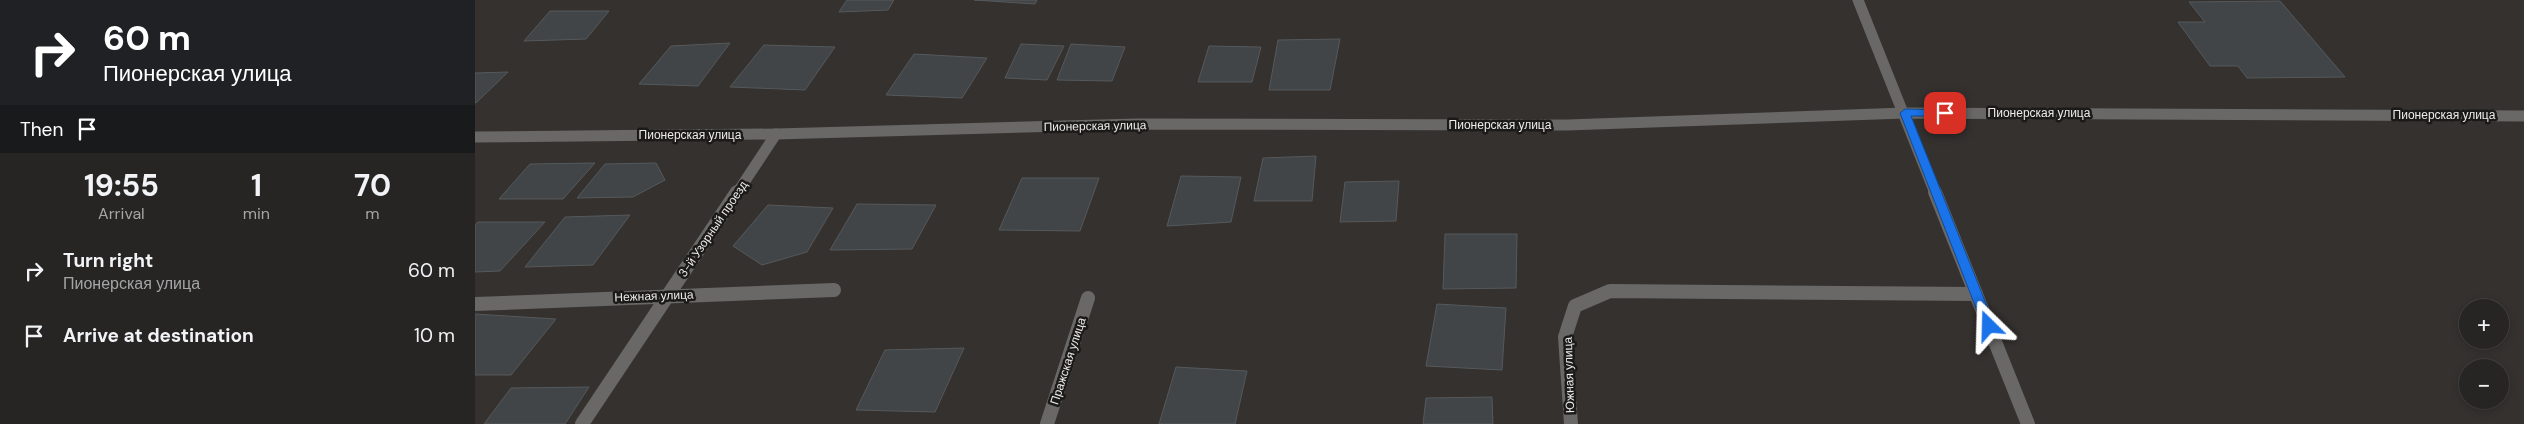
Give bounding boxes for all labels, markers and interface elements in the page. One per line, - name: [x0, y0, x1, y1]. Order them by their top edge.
- text: 60 m: [103, 15, 191, 61]
- icon: right: [20, 20, 85, 85]
- text: Пионерская улица: [103, 59, 292, 88]
- pin: [1924, 92, 1966, 134]
- icon: arrive: [1931, 99, 1959, 127]
- street label: Пионерская улица: [1988, 105, 2091, 121]
- street label: Пионерская улица: [2393, 107, 2496, 123]
- icon: arrive: [73, 115, 101, 143]
- text: Then: [20, 117, 63, 142]
- street label: Пионерская улица: [1043, 117, 1147, 135]
- street label: Пионерская улица: [1449, 117, 1552, 133]
- street label: Пионерская улица: [639, 127, 742, 143]
- text: 19:55: [84, 166, 159, 205]
- text: 1: [251, 166, 262, 205]
- text: 70: [354, 166, 391, 205]
- street label: 3-й Узорный проезд: [675, 178, 751, 280]
- text: Arrival: [98, 203, 145, 224]
- text: min: [243, 203, 270, 224]
- text: m: [365, 203, 380, 224]
- text: Turn right: [63, 248, 153, 273]
- icon: right: [20, 257, 48, 285]
- text: 60 m: [408, 258, 455, 283]
- text: Пионерская улица: [63, 273, 200, 294]
- street label: Нежная улица: [614, 287, 694, 305]
- position arrow: [1962, 299, 2014, 351]
- map controls: [2459, 299, 2509, 409]
- button: +: [2459, 299, 2509, 349]
- street label: Пражская улица: [1046, 315, 1090, 407]
- icon: arrive: [20, 322, 48, 350]
- text: Arrive at destination: [63, 323, 254, 348]
- text: 10 m: [414, 323, 455, 348]
- street label: Южная улица: [1560, 336, 1578, 413]
- button: −: [2459, 359, 2509, 409]

